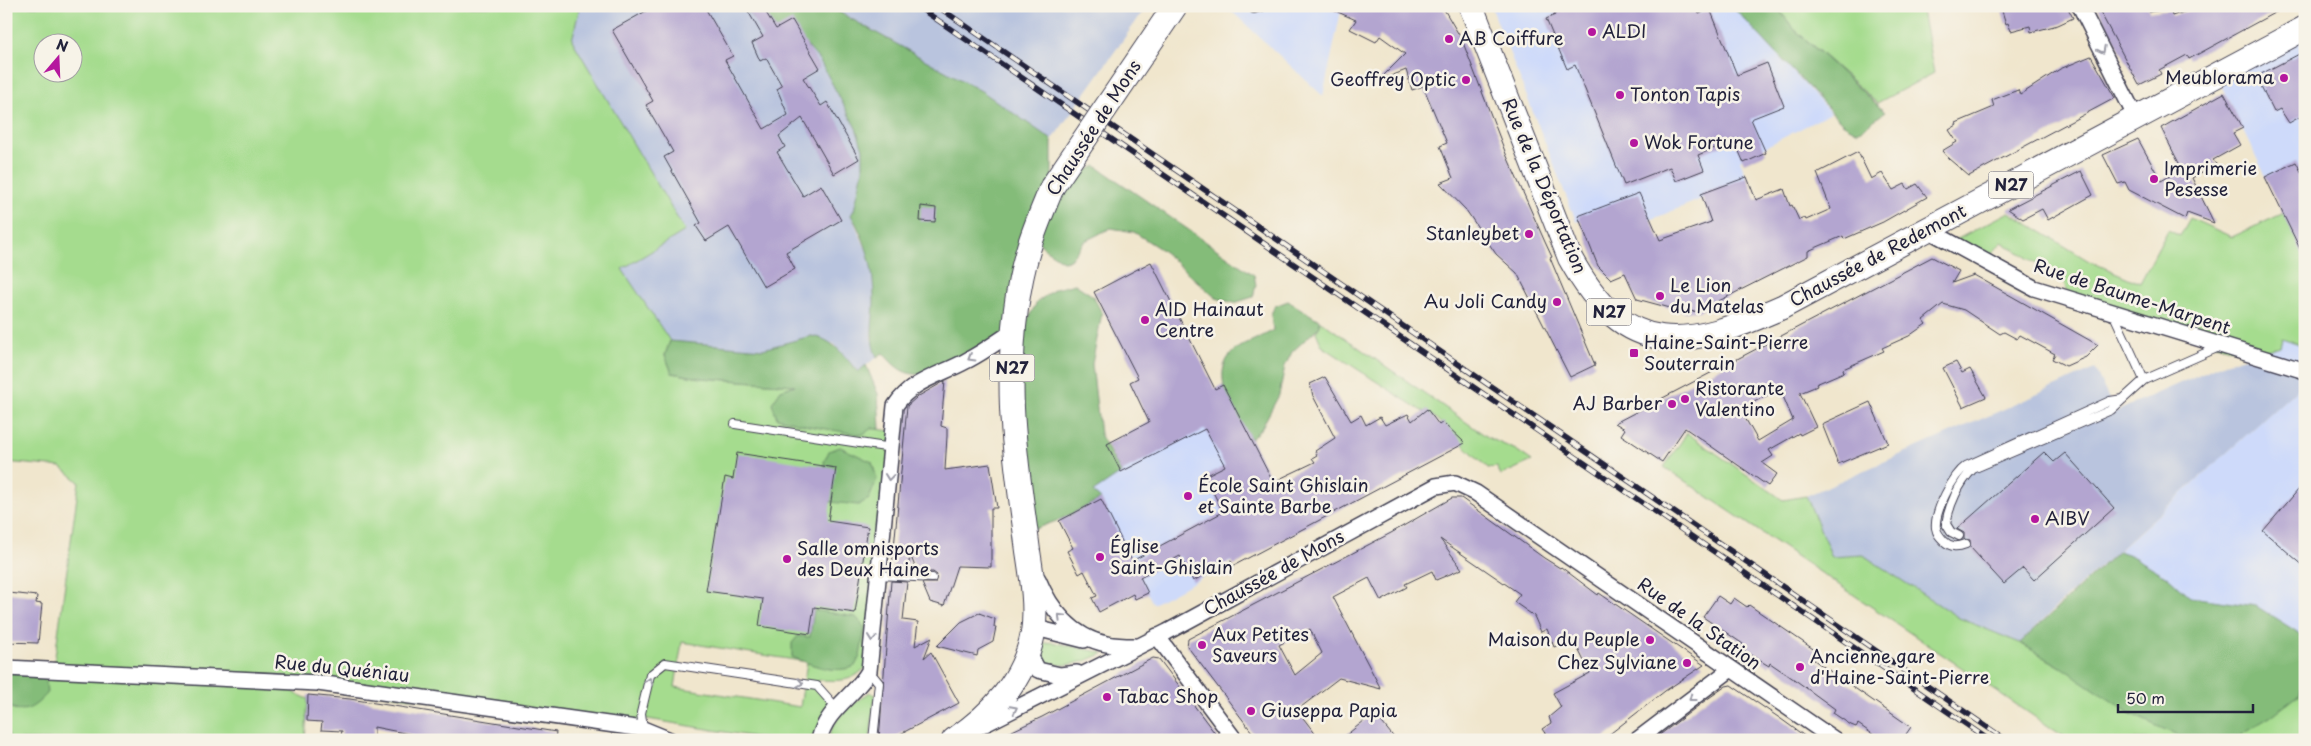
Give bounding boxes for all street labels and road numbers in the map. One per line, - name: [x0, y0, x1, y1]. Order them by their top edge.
- street label: Chaussée de Mons: [1039, 54, 1147, 200]
- street label: Rue de la Déportation: [1496, 93, 1595, 277]
- road number: N27: [1988, 172, 2034, 198]
- street label: Chaussée de Redemont: [1784, 197, 1971, 313]
- street label: Rue de Baume-Marpent: [2031, 251, 2234, 340]
- road number: N27: [1586, 298, 1632, 326]
- road number: N27: [990, 354, 1034, 382]
- street label: Chaussée de Mons: [1198, 522, 1349, 622]
- street label: Rue de la Station: [1632, 570, 1767, 676]
- street label: Rue du Quéniau: [273, 647, 411, 688]

